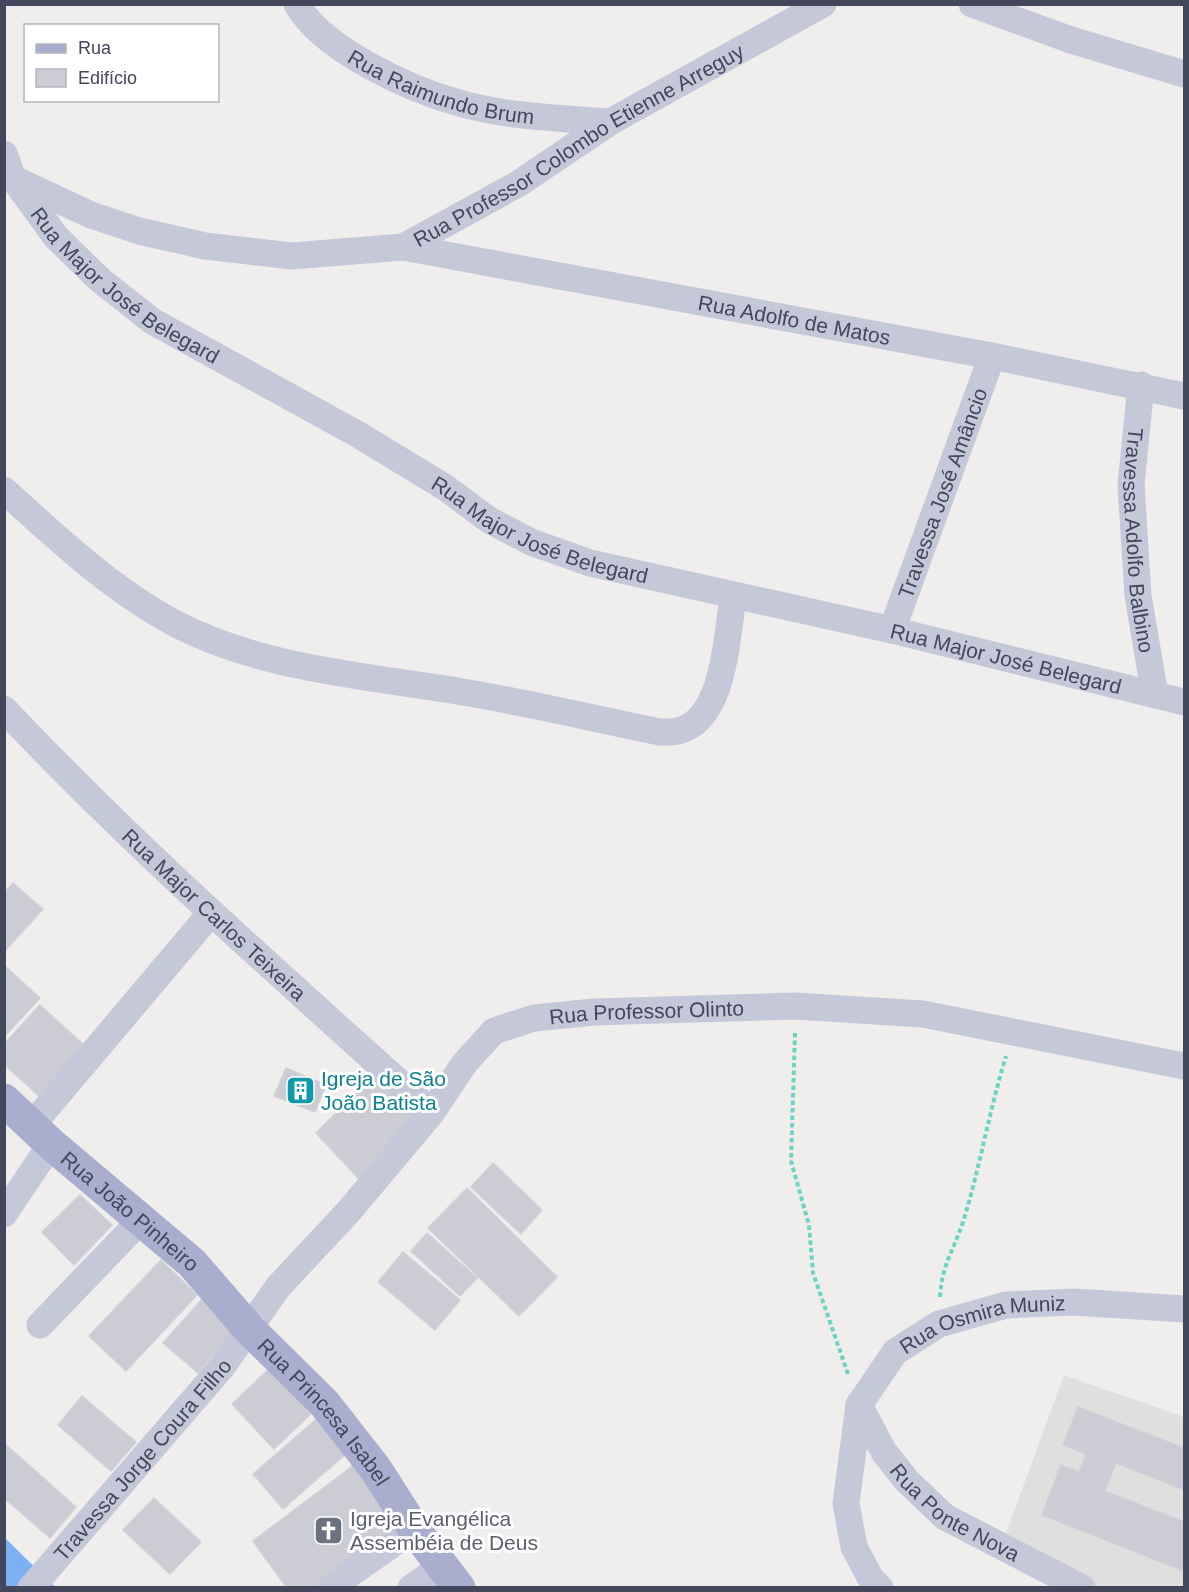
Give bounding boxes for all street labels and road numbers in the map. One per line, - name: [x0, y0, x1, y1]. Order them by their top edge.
- street label: Rua Professor Colombo Etienne Arreguy: [409, 39, 748, 251]
- street label: Rua Raimundo Brum: [344, 44, 536, 128]
- street label: Rua Major José Belegard: [27, 203, 223, 367]
- street label: Rua Adolfo de Matos: [696, 290, 892, 348]
- street label: Travessa José Amâncio: [893, 385, 991, 601]
- street label: Travessa Adolfo Balbino: [1119, 427, 1159, 654]
- street label: Rua Major José Belegard: [428, 471, 650, 587]
- street label: Rua Major José Belegard: [888, 619, 1124, 698]
- street label: Rua Major Carlos Teixeira: [118, 824, 311, 1005]
- street label: Rua Professor Olinto: [548, 996, 744, 1028]
- street label: Rua João Pinheiro: [57, 1146, 204, 1275]
- street label: Rua Osmira Muniz: [895, 1291, 1066, 1358]
- street label: Rua Princesa Isabel: [254, 1333, 394, 1489]
- street label: Travessa Jorge Coura Filho: [49, 1355, 236, 1565]
- street label: Rua Ponte Nova: [886, 1459, 1024, 1565]

